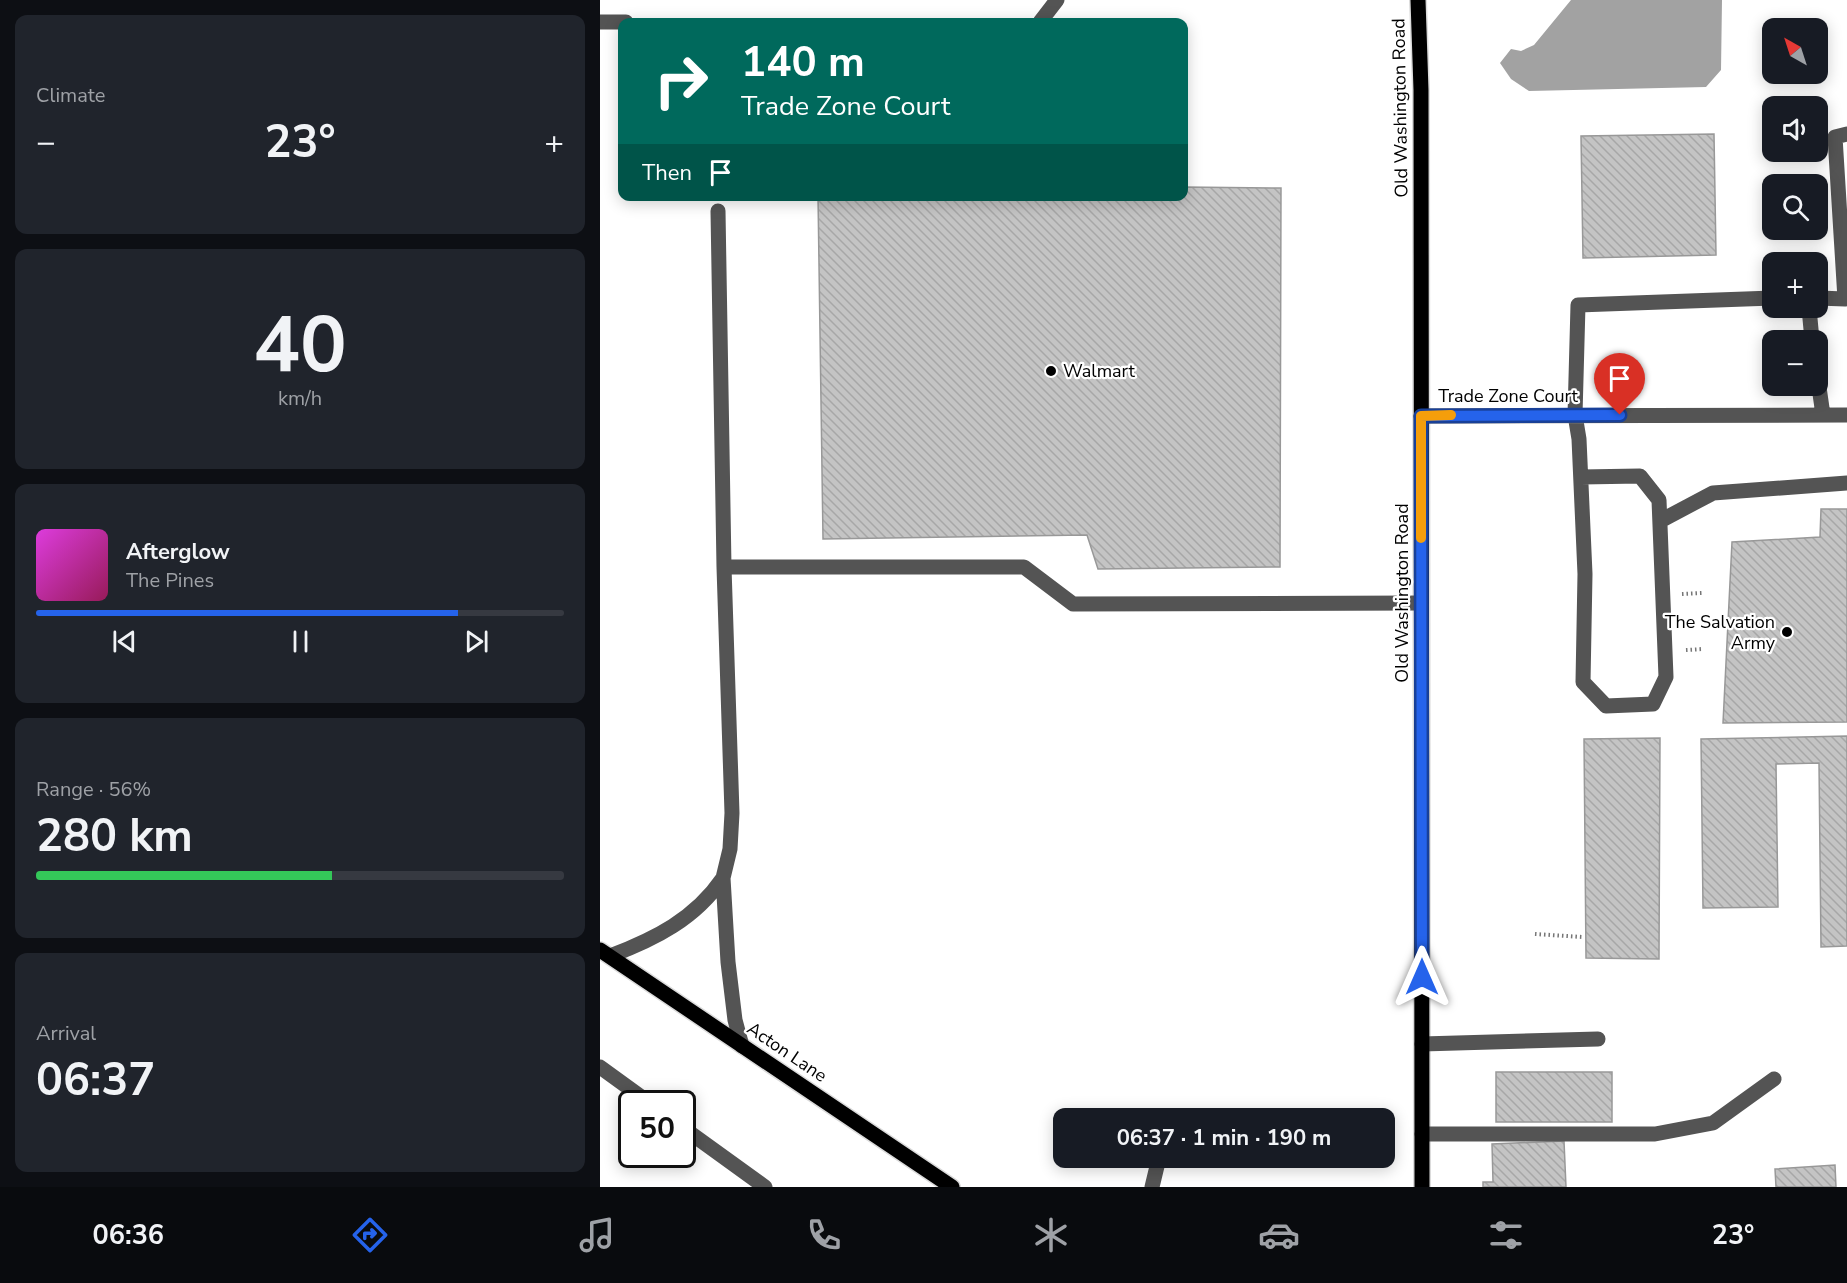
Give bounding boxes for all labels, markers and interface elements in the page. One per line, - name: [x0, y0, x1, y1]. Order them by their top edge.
- street label: Old Washington Road: [1386, 18, 1414, 198]
- north arrow: [1762, 18, 1828, 84]
- map controls: [1762, 18, 1828, 396]
- text: 140 m: [741, 34, 865, 91]
- icon: right: [642, 42, 720, 120]
- text: Climate: [36, 82, 105, 109]
- text: Trade Zone Court: [741, 88, 950, 125]
- button: sound: [1762, 96, 1828, 162]
- text: 23°: [264, 112, 336, 173]
- text: −: [36, 120, 56, 165]
- text: +: [544, 120, 564, 165]
- icon: arrive: [704, 156, 737, 189]
- text: Then: [642, 158, 692, 188]
- button: search: [1762, 174, 1828, 240]
- button: +: [1762, 252, 1828, 318]
- text: 40: [253, 292, 347, 399]
- button: −: [1762, 330, 1828, 396]
- pin: [1594, 353, 1645, 415]
- place label: Walmart: [1063, 359, 1136, 383]
- icon: arrive: [1603, 362, 1636, 395]
- marker: Walmart: [1044, 364, 1058, 378]
- street label: Trade Zone Court: [1438, 384, 1579, 408]
- text: km/h: [278, 385, 322, 412]
- street label: Old Washington Road: [1390, 503, 1414, 683]
- text: Afterglow: [126, 537, 230, 567]
- text: The Pines: [126, 567, 214, 594]
- place label: The Salvation Army: [1665, 610, 1776, 655]
- icon: previous: [108, 625, 141, 658]
- icon: pause: [284, 625, 317, 658]
- icon: next: [460, 625, 493, 658]
- marker: The Salvation Army: [1780, 625, 1794, 639]
- text: Range · 56%: [36, 776, 151, 803]
- text: 280 km: [36, 806, 193, 867]
- position arrow: [1390, 945, 1454, 1009]
- street label: Acton Lane: [742, 1016, 832, 1088]
- text: Arrival: [36, 1020, 96, 1047]
- text: 06:37: [36, 1050, 155, 1111]
- speed limit sign: 50: [618, 1090, 696, 1168]
- text: 06:37 · 1 min · 190 m: [1117, 1123, 1331, 1153]
- icon: directions: [349, 1214, 391, 1256]
- icon: music: [576, 1214, 618, 1256]
- icon: phone: [803, 1214, 845, 1256]
- icon: climate: [1030, 1214, 1072, 1256]
- icon: car: [1258, 1214, 1300, 1256]
- icon: filters: [1485, 1214, 1527, 1256]
- text: 06:36: [93, 1217, 164, 1254]
- text: 23°: [1712, 1217, 1754, 1254]

